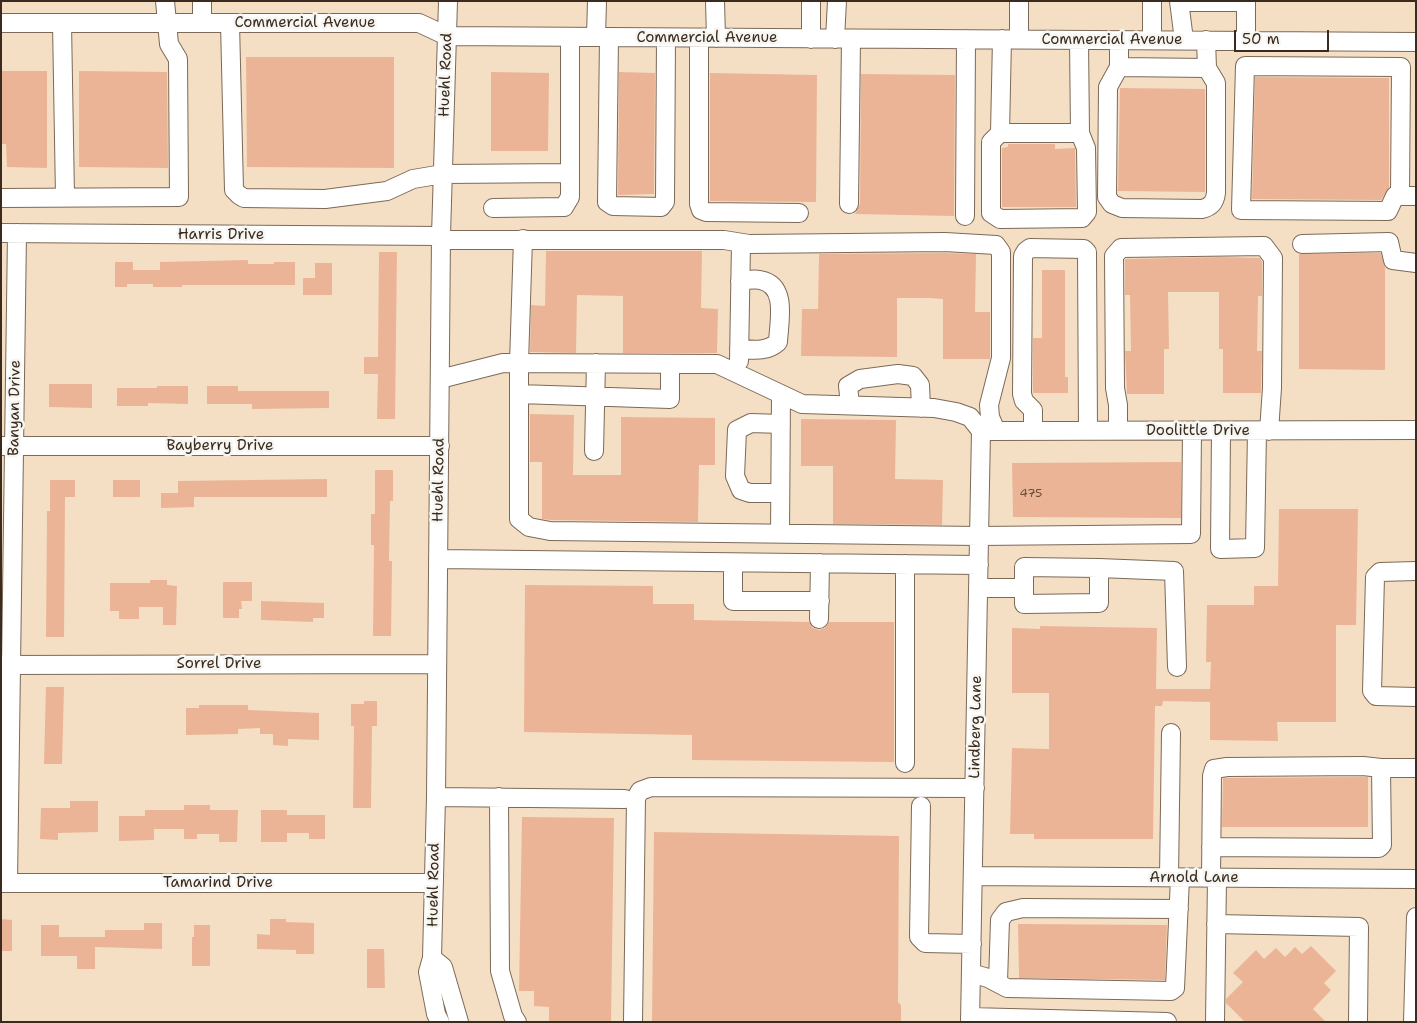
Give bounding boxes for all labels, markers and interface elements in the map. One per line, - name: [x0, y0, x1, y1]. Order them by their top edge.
- street label: Commercial Avenue: [234, 14, 376, 32]
- scale bar: [1237, 20, 1332, 52]
- street label: Commercial Avenue: [636, 29, 778, 47]
- text: 50 m: [1242, 29, 1280, 49]
- street label: Commercial Avenue: [1041, 31, 1183, 49]
- street label: Huehl Road: [436, 33, 456, 117]
- street label: Harris Drive: [178, 226, 264, 244]
- street label: Banyan Drive: [5, 360, 25, 456]
- street label: Doolittle Drive: [1146, 422, 1250, 440]
- street label: Bayberry Drive: [166, 437, 274, 455]
- street label: Huehl Road: [429, 438, 449, 522]
- house number: 475: [1020, 487, 1042, 501]
- street label: Sorrel Drive: [177, 655, 261, 673]
- street label: Lindberg Lane: [966, 675, 986, 779]
- street label: Huehl Road: [424, 843, 444, 927]
- street label: Arnold Lane: [1149, 869, 1239, 887]
- street label: Tamarind Drive: [163, 874, 273, 892]

